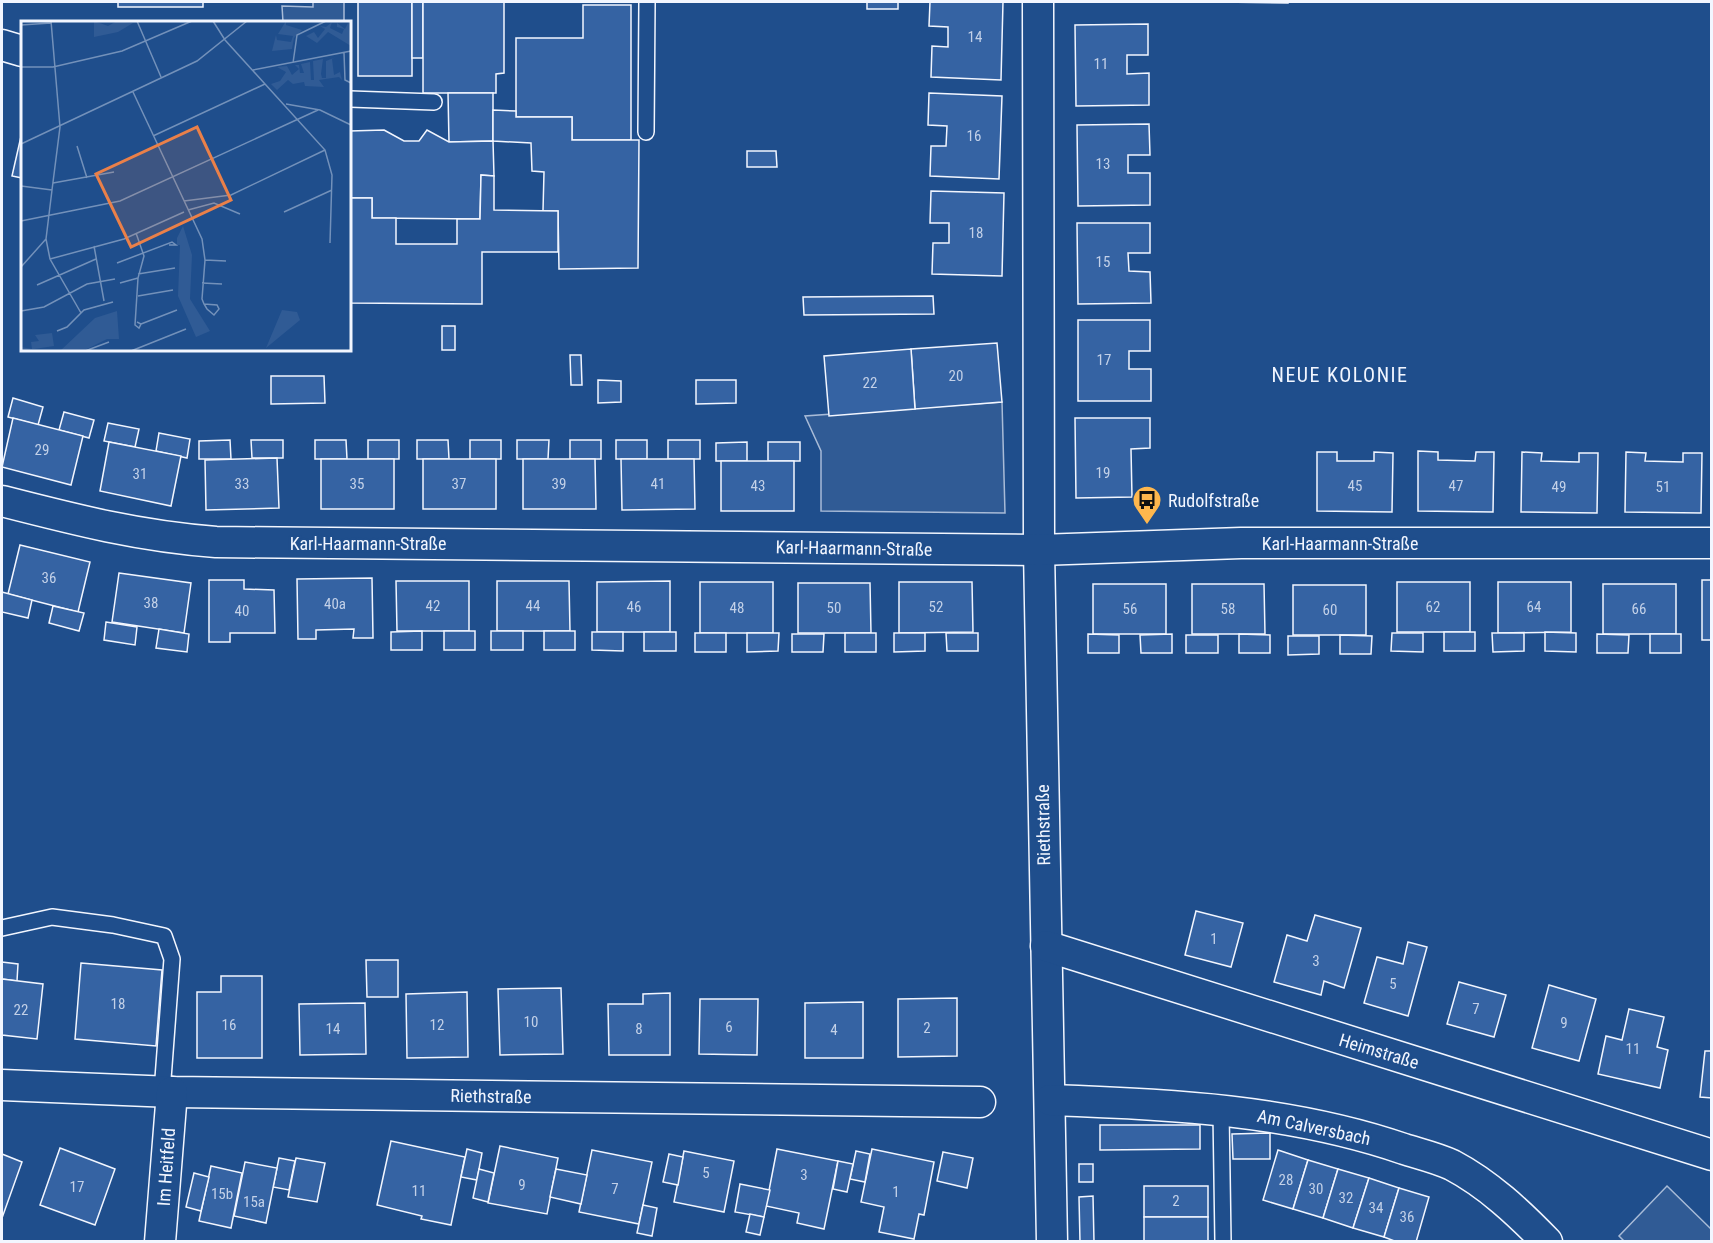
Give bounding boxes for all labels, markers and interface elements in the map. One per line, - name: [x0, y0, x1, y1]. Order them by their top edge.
- inset map: [21, 21, 351, 351]
- house number: 14: [968, 28, 982, 46]
- house number: 11: [1094, 55, 1108, 73]
- house number: 16: [967, 127, 981, 145]
- house number: 13: [1096, 155, 1110, 173]
- house number: 18: [969, 224, 983, 242]
- house number: 15: [1096, 253, 1110, 271]
- house number: 17: [1097, 351, 1111, 369]
- district label: NEUE KOLONIE: [1272, 363, 1408, 387]
- house number: 20: [949, 367, 963, 385]
- house number: 22: [863, 374, 877, 392]
- house number: 29: [35, 441, 49, 459]
- house number: 19: [1096, 464, 1110, 482]
- house number: 31: [133, 465, 147, 483]
- house number: 33: [235, 475, 249, 493]
- house number: 35: [350, 475, 364, 493]
- house number: 37: [452, 475, 466, 493]
- house number: 39: [552, 475, 566, 493]
- house number: 41: [651, 475, 665, 493]
- house number: 43: [751, 477, 765, 495]
- house number: 45: [1348, 477, 1362, 495]
- house number: 47: [1449, 477, 1463, 495]
- house number: 49: [1552, 478, 1566, 496]
- house number: 51: [1656, 478, 1670, 496]
- bus stop icon: Rudolfstraße: [1131, 484, 1163, 526]
- place label: Rudolfstraße: [1168, 490, 1259, 511]
- street label: Karl-Haarmann-Straße: [290, 533, 446, 554]
- street label: Karl-Haarmann-Straße: [1262, 533, 1418, 554]
- street label: Karl-Haarmann-Straße: [775, 536, 933, 560]
- house number: 36: [42, 569, 56, 587]
- house number: 38: [144, 594, 158, 612]
- house number: 40a: [324, 595, 346, 613]
- house number: 42: [426, 597, 440, 615]
- house number: 44: [526, 597, 540, 615]
- house number: 46: [627, 598, 641, 616]
- house number: 52: [929, 598, 943, 616]
- house number: 62: [1426, 598, 1440, 616]
- house number: 64: [1527, 598, 1541, 616]
- house number: 48: [730, 599, 744, 617]
- house number: 50: [827, 599, 841, 617]
- house number: 56: [1123, 600, 1137, 618]
- house number: 58: [1221, 600, 1235, 618]
- house number: 66: [1632, 600, 1646, 618]
- house number: 60: [1323, 601, 1337, 619]
- house number: 40: [235, 602, 249, 620]
- street label: Riethstraße: [1032, 784, 1054, 866]
- house number: 1: [1210, 930, 1218, 948]
- house number: 3: [1312, 952, 1320, 970]
- house number: 5: [1389, 975, 1397, 993]
- house number: 18: [111, 995, 125, 1013]
- house number: 7: [1472, 1000, 1480, 1018]
- house number: 22: [14, 1001, 28, 1019]
- house number: 10: [524, 1013, 538, 1031]
- house number: 9: [1560, 1014, 1568, 1032]
- house number: 16: [222, 1016, 236, 1034]
- house number: 12: [430, 1016, 444, 1034]
- house number: 6: [725, 1018, 733, 1036]
- house number: 2: [923, 1019, 931, 1037]
- house number: 14: [326, 1020, 340, 1038]
- house number: 8: [635, 1020, 643, 1038]
- house number: 4: [830, 1021, 838, 1039]
- street label: Heimstraße: [1337, 1029, 1421, 1073]
- house number: 11: [1626, 1040, 1640, 1058]
- street label: Riethstraße: [450, 1085, 532, 1107]
- street label: Am Calversbach: [1255, 1105, 1373, 1149]
- street label: Im Heitfeld: [153, 1127, 179, 1207]
- house number: 5: [702, 1164, 710, 1182]
- house number: 3: [800, 1166, 808, 1184]
- house number: 28: [1279, 1171, 1293, 1189]
- house number: 9: [518, 1176, 526, 1194]
- house number: 17: [70, 1178, 84, 1196]
- house number: 7: [611, 1180, 619, 1198]
- house number: 30: [1309, 1180, 1323, 1198]
- house number: 11: [412, 1182, 426, 1200]
- house number: 1: [892, 1183, 900, 1201]
- house number: 15b: [211, 1185, 233, 1203]
- house number: 32: [1339, 1189, 1353, 1207]
- house number: 2: [1172, 1192, 1180, 1210]
- house number: 15a: [243, 1193, 265, 1211]
- house number: 34: [1369, 1199, 1383, 1217]
- house number: 36: [1400, 1208, 1414, 1226]

